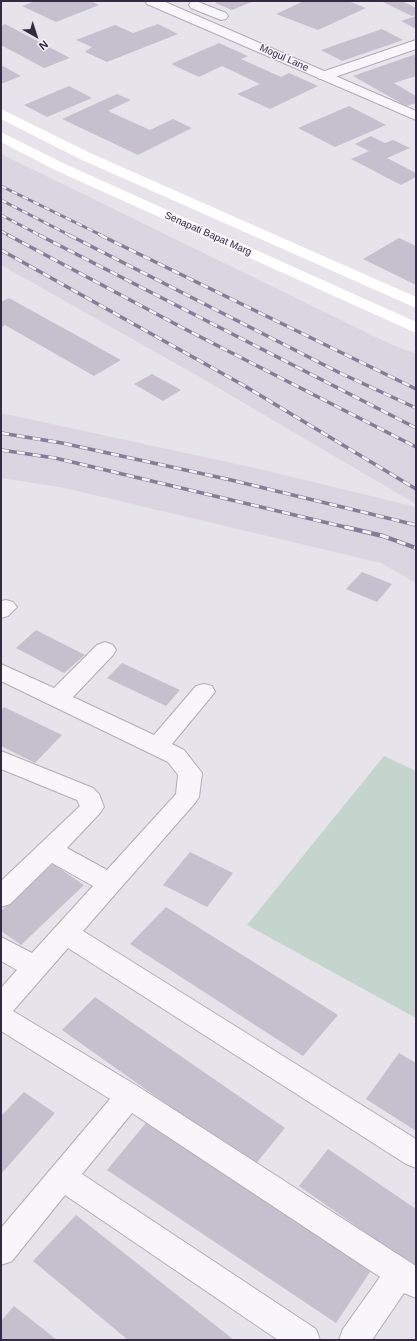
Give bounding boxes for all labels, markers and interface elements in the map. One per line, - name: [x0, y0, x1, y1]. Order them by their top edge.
- north arrow: [16, 16, 56, 56]
- text: N: [37, 38, 50, 52]
- street label: Mogul Lane: [258, 42, 310, 74]
- street label: Senapati Bapat Marg: [163, 209, 253, 259]

